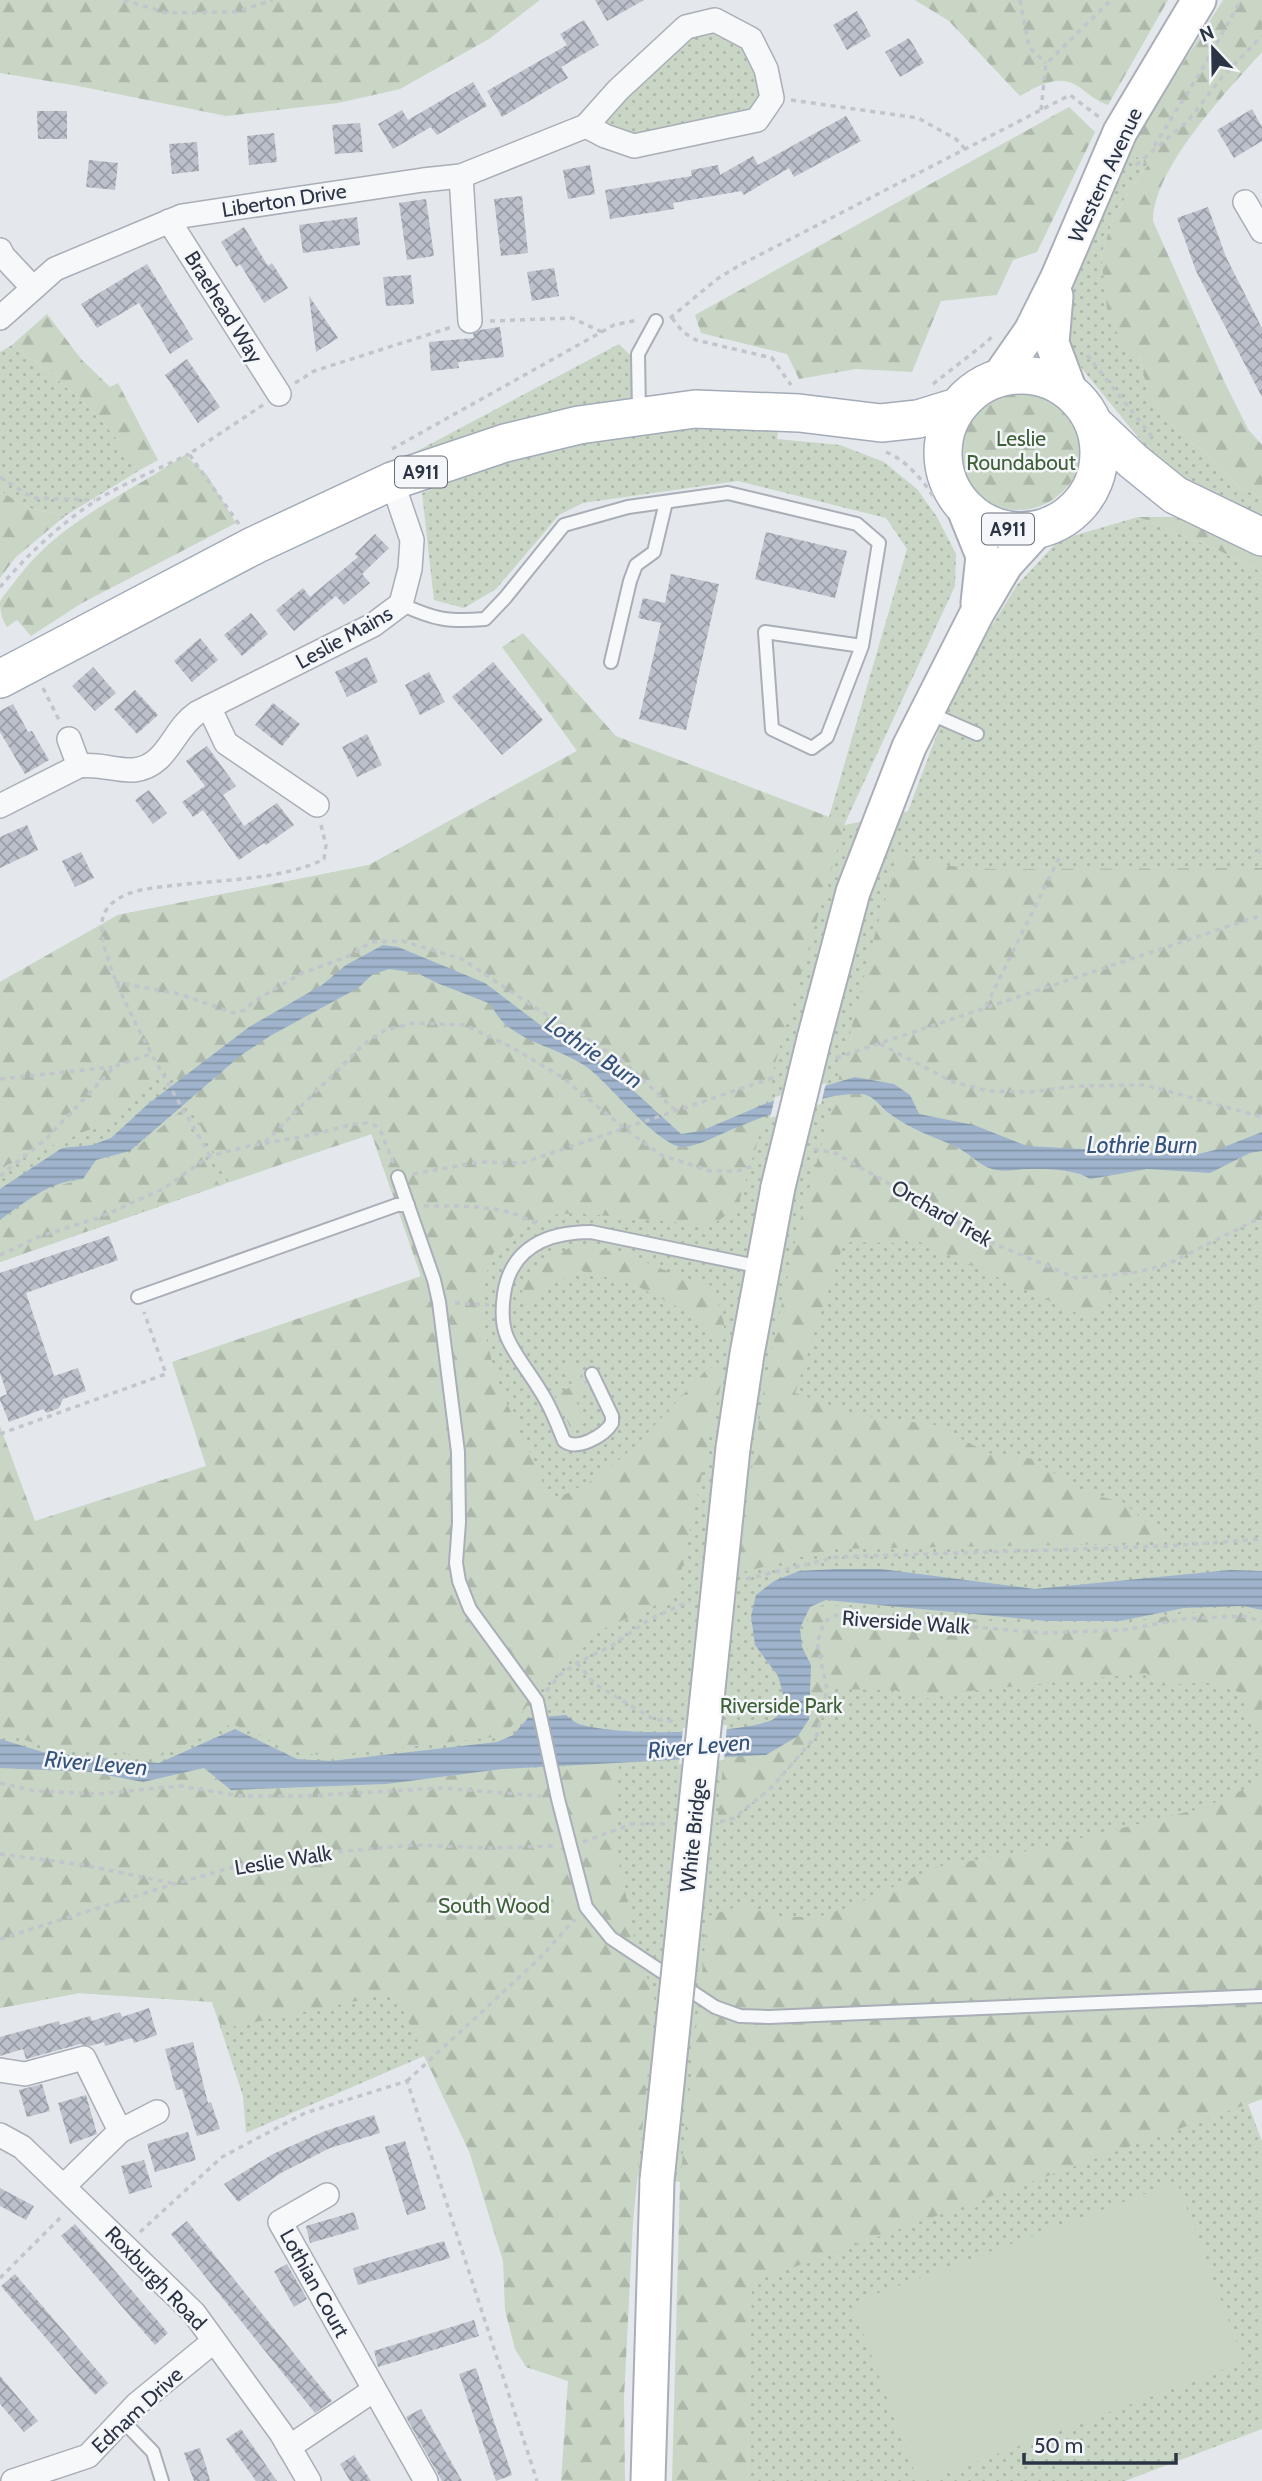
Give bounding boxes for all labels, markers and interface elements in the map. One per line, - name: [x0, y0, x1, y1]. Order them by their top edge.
- north arrow: [1178, 14, 1248, 84]
- text: N: [1196, 21, 1217, 47]
- street label: Western Avenue: [1063, 103, 1147, 246]
- street label: Liberton Drive: [220, 178, 348, 222]
- street label: Braehead Way: [180, 246, 269, 368]
- park label: Leslie Roundabout: [966, 426, 1076, 475]
- road number: A911: [395, 457, 447, 488]
- road number: A911: [982, 514, 1034, 544]
- street label: Leslie Mains: [291, 600, 397, 674]
- water label: Lothrie Burn: [540, 1009, 648, 1095]
- water label: Lothrie Burn: [1086, 1131, 1198, 1159]
- street label: Orchard Trek: [887, 1174, 997, 1252]
- street label: Riverside Walk: [841, 1605, 971, 1639]
- park label: Riverside Park: [720, 1693, 843, 1718]
- water label: River Leven: [646, 1728, 752, 1764]
- water label: River Leven: [43, 1745, 149, 1781]
- street label: White Bridge: [675, 1777, 711, 1893]
- street label: Leslie Walk: [233, 1840, 334, 1880]
- park label: South Wood: [438, 1893, 550, 1918]
- street label: Roxburgh Road: [100, 2221, 212, 2335]
- street label: Lothian Court: [275, 2224, 355, 2342]
- street label: Ednam Drive: [86, 2361, 188, 2458]
- scale bar: [1024, 2422, 1176, 2466]
- text: 50 m: [1034, 2433, 1083, 2458]

